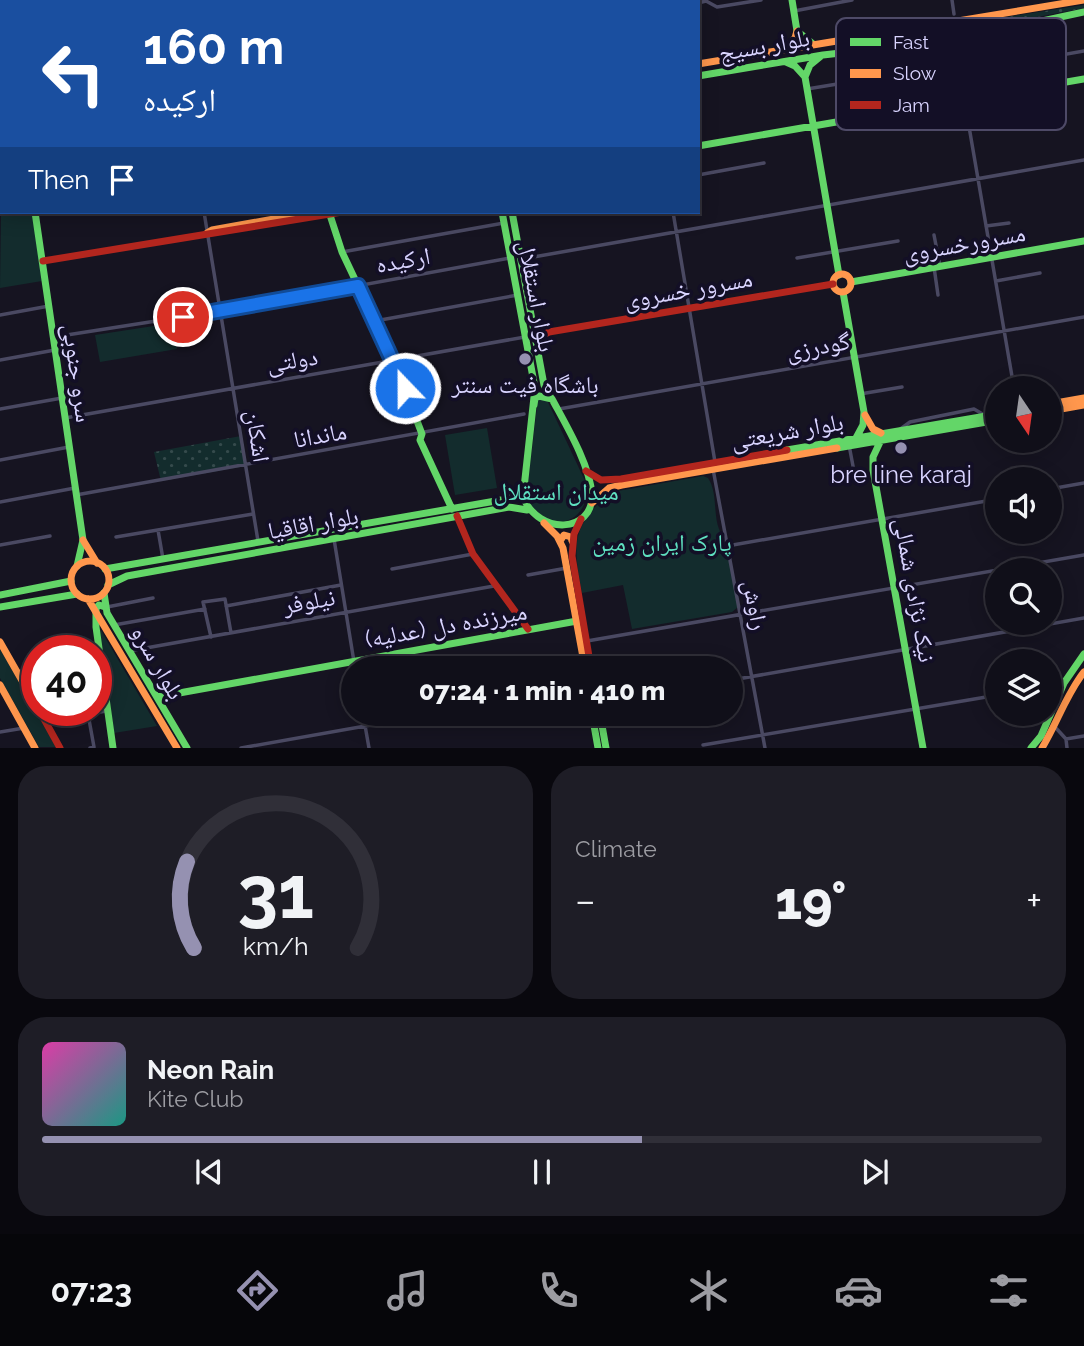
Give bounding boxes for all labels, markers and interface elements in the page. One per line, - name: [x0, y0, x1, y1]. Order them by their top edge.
- text: 160 m: [143, 18, 284, 75]
- legend: [836, 18, 1066, 130]
- street label: بلوار بسیج: [716, 23, 812, 68]
- icon: left: [28, 28, 119, 119]
- text: Fast: [893, 31, 929, 53]
- text: Slow: [893, 62, 937, 84]
- text: ارکیده: [143, 81, 216, 118]
- text: Jam: [893, 94, 930, 116]
- icon: arrive: [103, 161, 141, 199]
- text: Then: [28, 165, 89, 195]
- street label: مسرورخسروی: [900, 218, 1028, 268]
- street label: بلوار استقلال: [512, 238, 562, 354]
- street label: ارکیده: [374, 241, 432, 279]
- street label: مسرور خسروی: [621, 263, 755, 315]
- pin: [153, 287, 213, 347]
- icon: arrive: [164, 298, 202, 336]
- street label: سرو جنوبی: [57, 322, 99, 424]
- street label: گودرزی: [784, 326, 852, 366]
- street label: دولتی: [264, 342, 320, 378]
- position arrow: [368, 351, 442, 425]
- marker: باشگاه فیت سنتر: [517, 351, 533, 367]
- place label: باشگاه فیت سنتر: [450, 370, 599, 399]
- north arrow: [985, 376, 1062, 453]
- map controls: [985, 376, 1062, 726]
- street label: بلوار شریعتی: [729, 407, 845, 455]
- street label: اشکان: [240, 408, 276, 464]
- street label: ماندانا: [291, 416, 349, 454]
- marker: bre line karaj: [893, 440, 909, 456]
- place label: bre line karaj: [830, 460, 972, 489]
- button: sound: [985, 467, 1062, 544]
- park label: میدان استقلال: [493, 477, 619, 506]
- street label: بلوار اقاقیا: [265, 501, 361, 545]
- street label: نیک نژادی شمالی: [888, 515, 942, 665]
- park label: پارک ایران زمین: [592, 528, 732, 557]
- button: search: [985, 558, 1062, 635]
- street label: راوش: [737, 577, 775, 633]
- street label: نیلوفر: [280, 582, 337, 620]
- street label: میرزنده دل (عدلیه): [363, 597, 529, 653]
- street label: بلوار سرو: [125, 619, 191, 705]
- speed limit sign: 40: [21, 635, 112, 726]
- button: layers: [985, 649, 1062, 726]
- text: 07:24 · 1 min · 410 m: [419, 676, 665, 706]
- text: Climate: [575, 835, 657, 862]
- text: 31: [237, 851, 314, 936]
- text: 19°: [775, 870, 847, 931]
- text: −: [575, 878, 595, 923]
- text: +: [1026, 878, 1042, 923]
- text: km/h: [243, 931, 308, 961]
- text: Neon Rain: [147, 1055, 274, 1085]
- text: Kite Club: [147, 1085, 244, 1112]
- icon: previous: [190, 1153, 228, 1191]
- icon: pause: [523, 1153, 561, 1191]
- icon: next: [856, 1153, 894, 1191]
- icon: directions: [233, 1266, 282, 1315]
- icon: music: [383, 1266, 432, 1315]
- icon: phone: [534, 1266, 583, 1315]
- icon: climate: [684, 1266, 733, 1315]
- icon: car: [834, 1266, 883, 1315]
- icon: filters: [984, 1266, 1033, 1315]
- text: 07:23: [51, 1272, 132, 1309]

